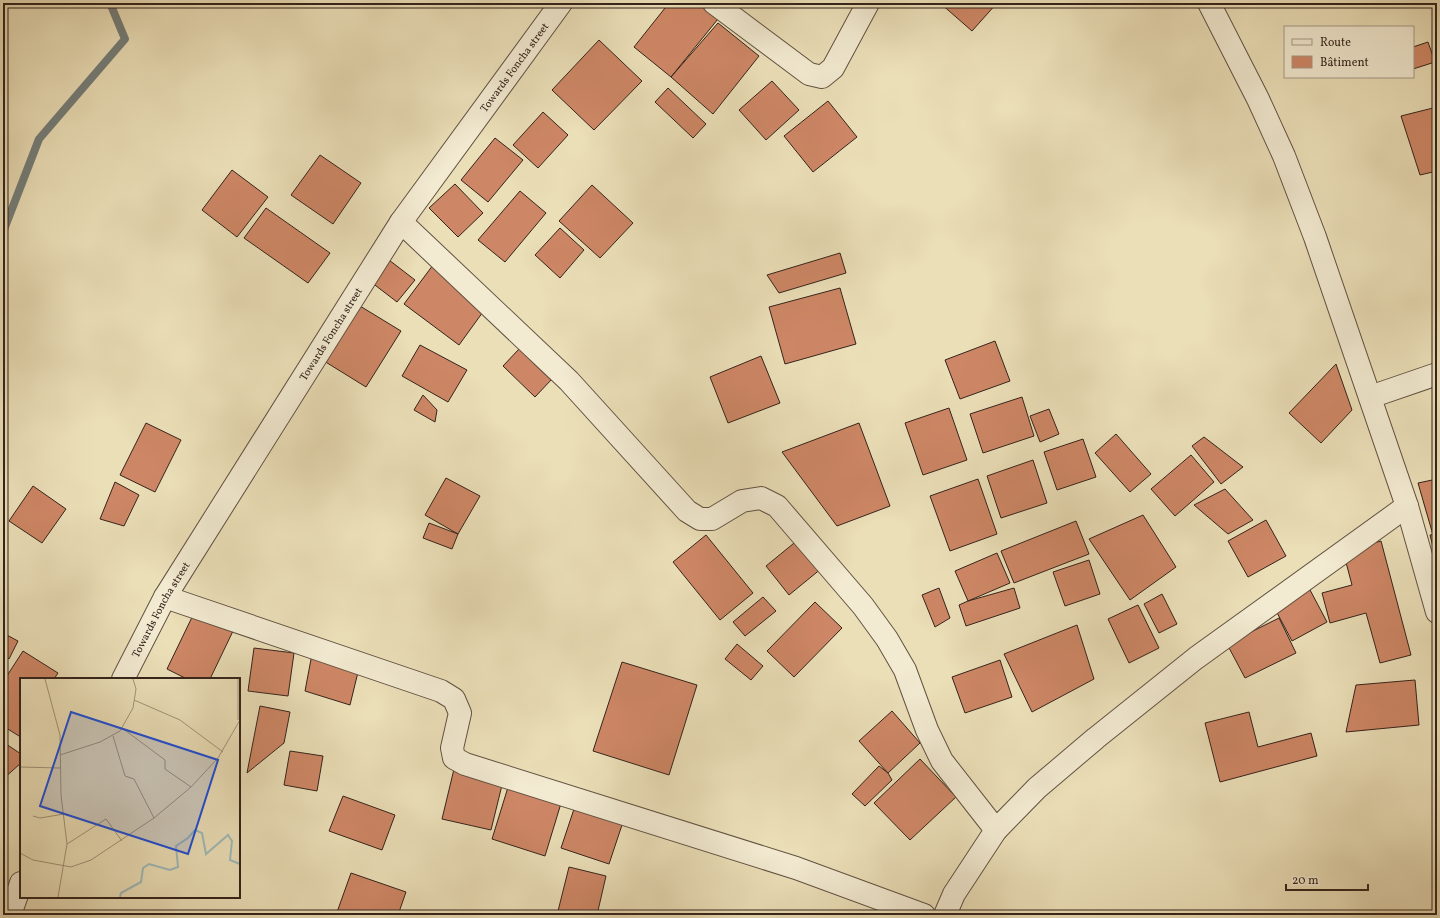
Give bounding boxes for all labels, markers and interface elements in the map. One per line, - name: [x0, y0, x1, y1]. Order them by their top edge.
- street label: Towards Foncha street: [478, 20, 553, 116]
- legend: [1284, 26, 1414, 78]
- text: Route: [1320, 35, 1351, 51]
- text: Bâtiment: [1320, 55, 1369, 71]
- street label: Towards Foncha street: [297, 285, 367, 384]
- street label: Towards Foncha street: [129, 559, 194, 661]
- inset map: [20, 678, 240, 898]
- scale bar: [1286, 866, 1368, 892]
- text: 20 m: [1292, 873, 1319, 889]

